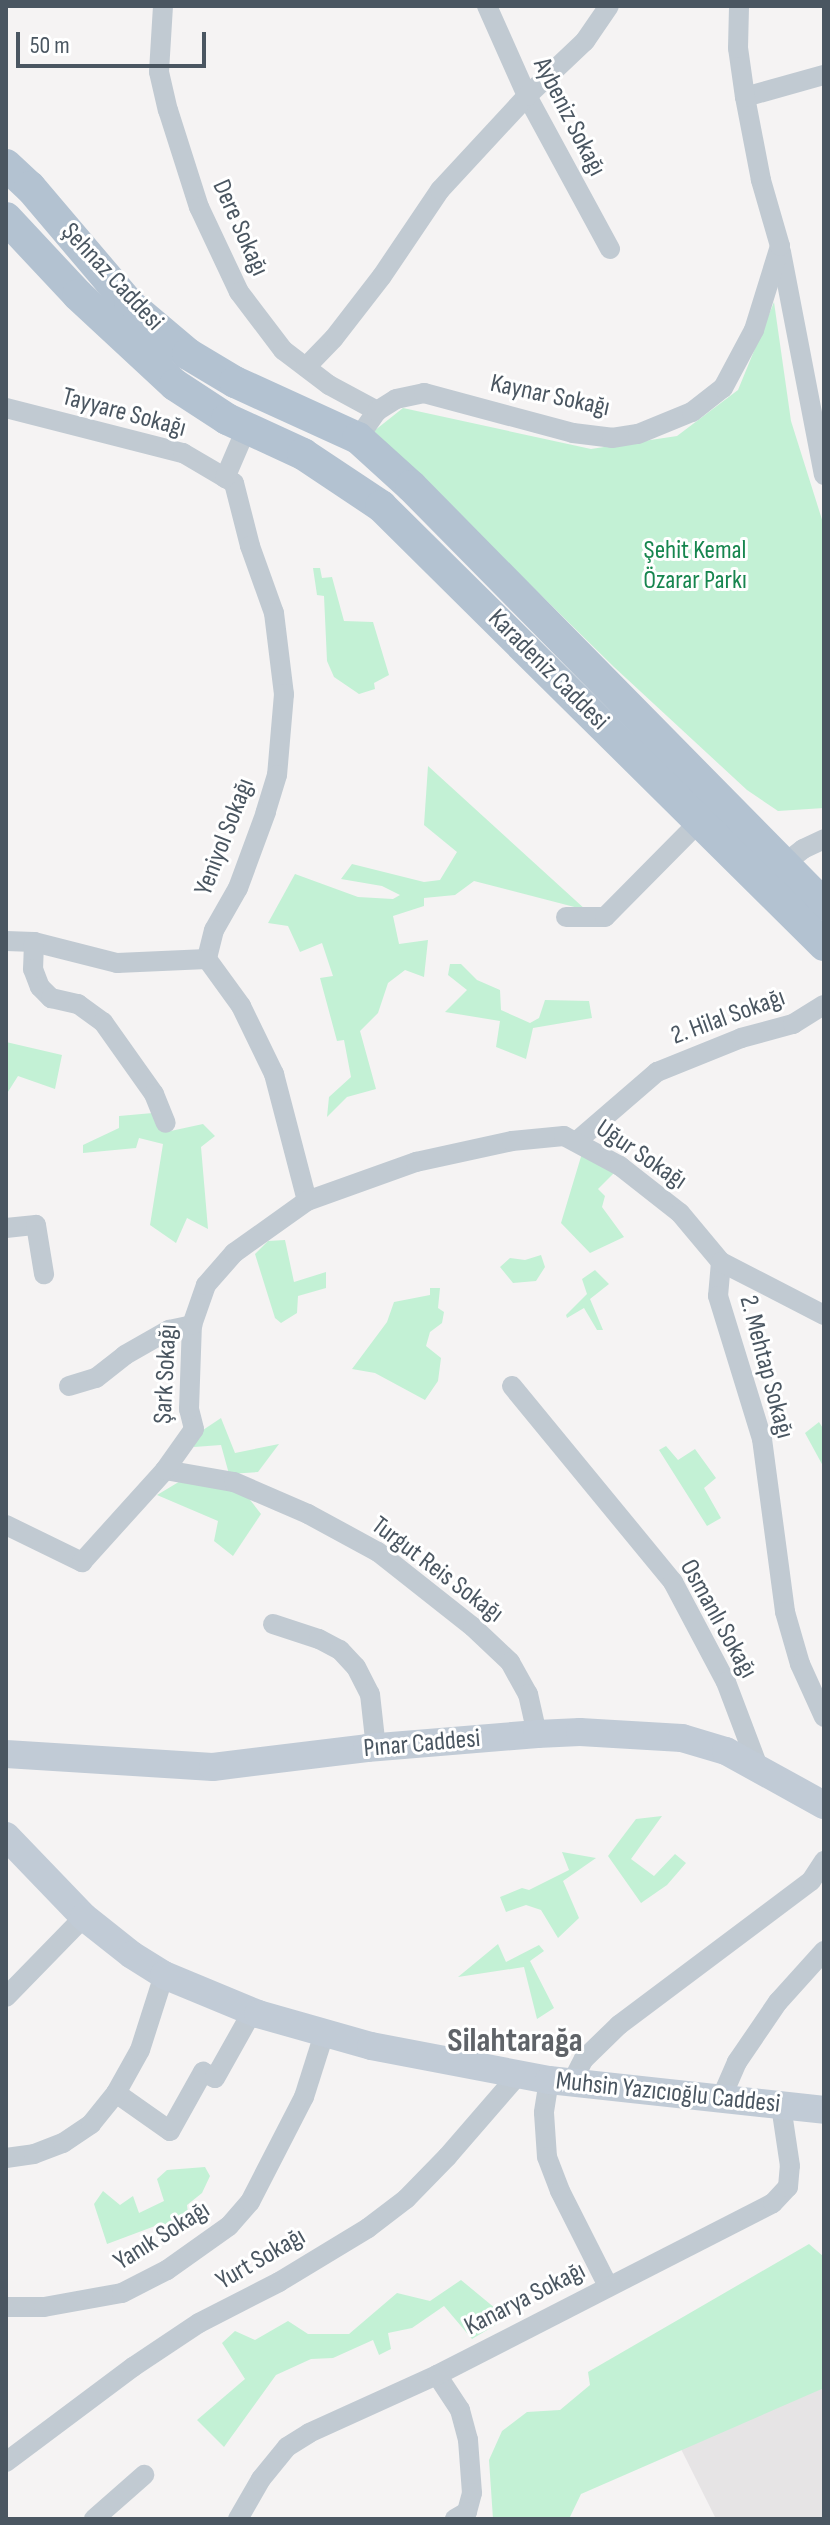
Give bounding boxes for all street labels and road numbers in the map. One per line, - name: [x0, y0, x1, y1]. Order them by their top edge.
- street label: Aybeniz Sokağı: [526, 53, 612, 181]
- street label: Dere Sokağı: [205, 175, 275, 281]
- street label: Şehnaz Caddesi: [54, 217, 170, 337]
- street label: Kaynar Sokağı: [487, 368, 613, 424]
- street label: Tayyare Sokağı: [59, 381, 189, 445]
- street label: Karadeniz Caddesi: [481, 603, 615, 737]
- street label: Yeniyol Sokağı: [188, 774, 262, 900]
- street label: 2. Hilal Sokağı: [667, 982, 789, 1052]
- street label: Uğur Sokağı: [590, 1113, 692, 1197]
- street label: 2. Mehtap Sokağı: [732, 1292, 800, 1442]
- street label: Şark Sokağı: [148, 1323, 184, 1425]
- street label: Turgut Reis Sokağı: [365, 1510, 509, 1630]
- street label: Osmanlı Sokağı: [673, 1554, 763, 1684]
- street label: Pınar Caddesi: [362, 1723, 482, 1765]
- street label: Muhsin Yazıcıoğlu Caddesi: [554, 2066, 782, 2120]
- street label: Yanık Sokağı: [108, 2194, 216, 2278]
- street label: Yurt Sokağı: [211, 2221, 311, 2297]
- street label: Kanarya Sokağı: [459, 2255, 591, 2343]

